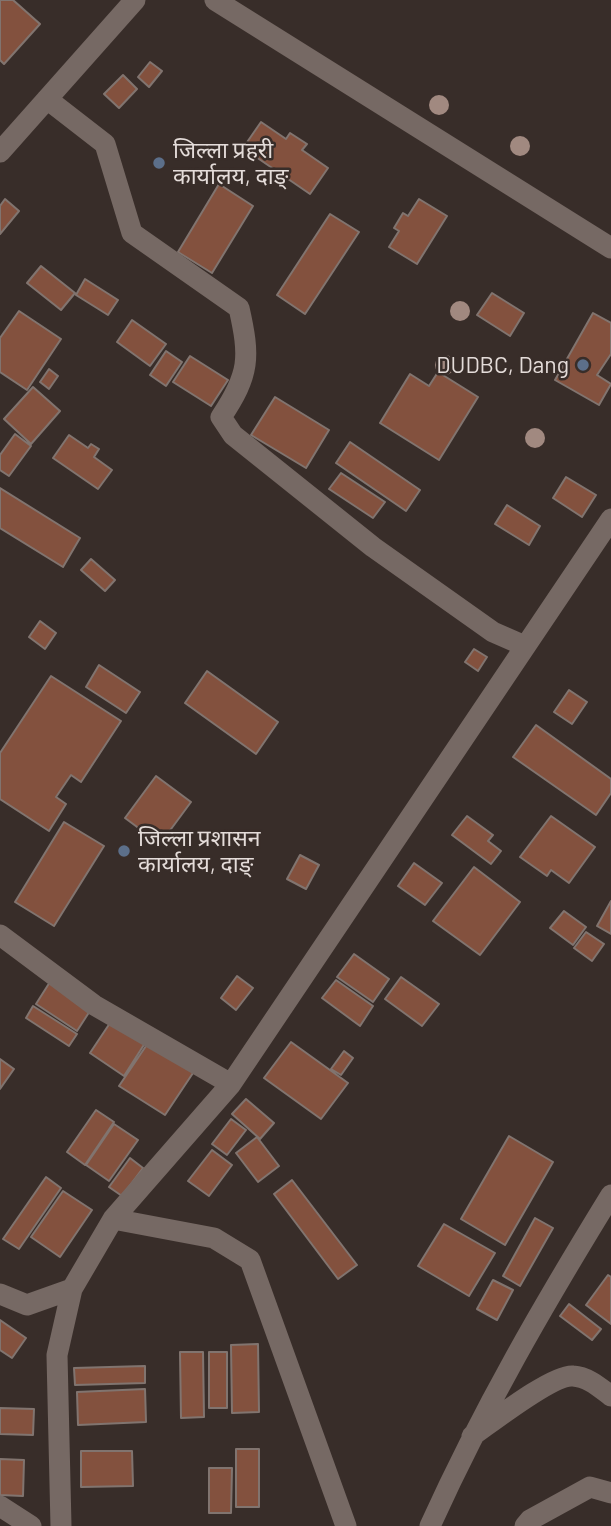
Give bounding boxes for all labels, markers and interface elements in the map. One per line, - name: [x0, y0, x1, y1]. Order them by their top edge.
- place label: जिल्ला प्रहरी कार्यालय, दाङ्: [173, 136, 288, 190]
- marker: जिल्ला प्रहरी कार्यालय, दाङ्: [151, 155, 167, 171]
- place label: DUDBC, Dang: [436, 351, 569, 379]
- marker: DUDBC, Dang: [575, 357, 591, 373]
- place label: जिल्ला प्रशासन कार्यालय, दाङ्: [138, 824, 261, 878]
- marker: जिल्ला प्रशासन कार्यालय, दाङ्: [116, 843, 132, 859]

